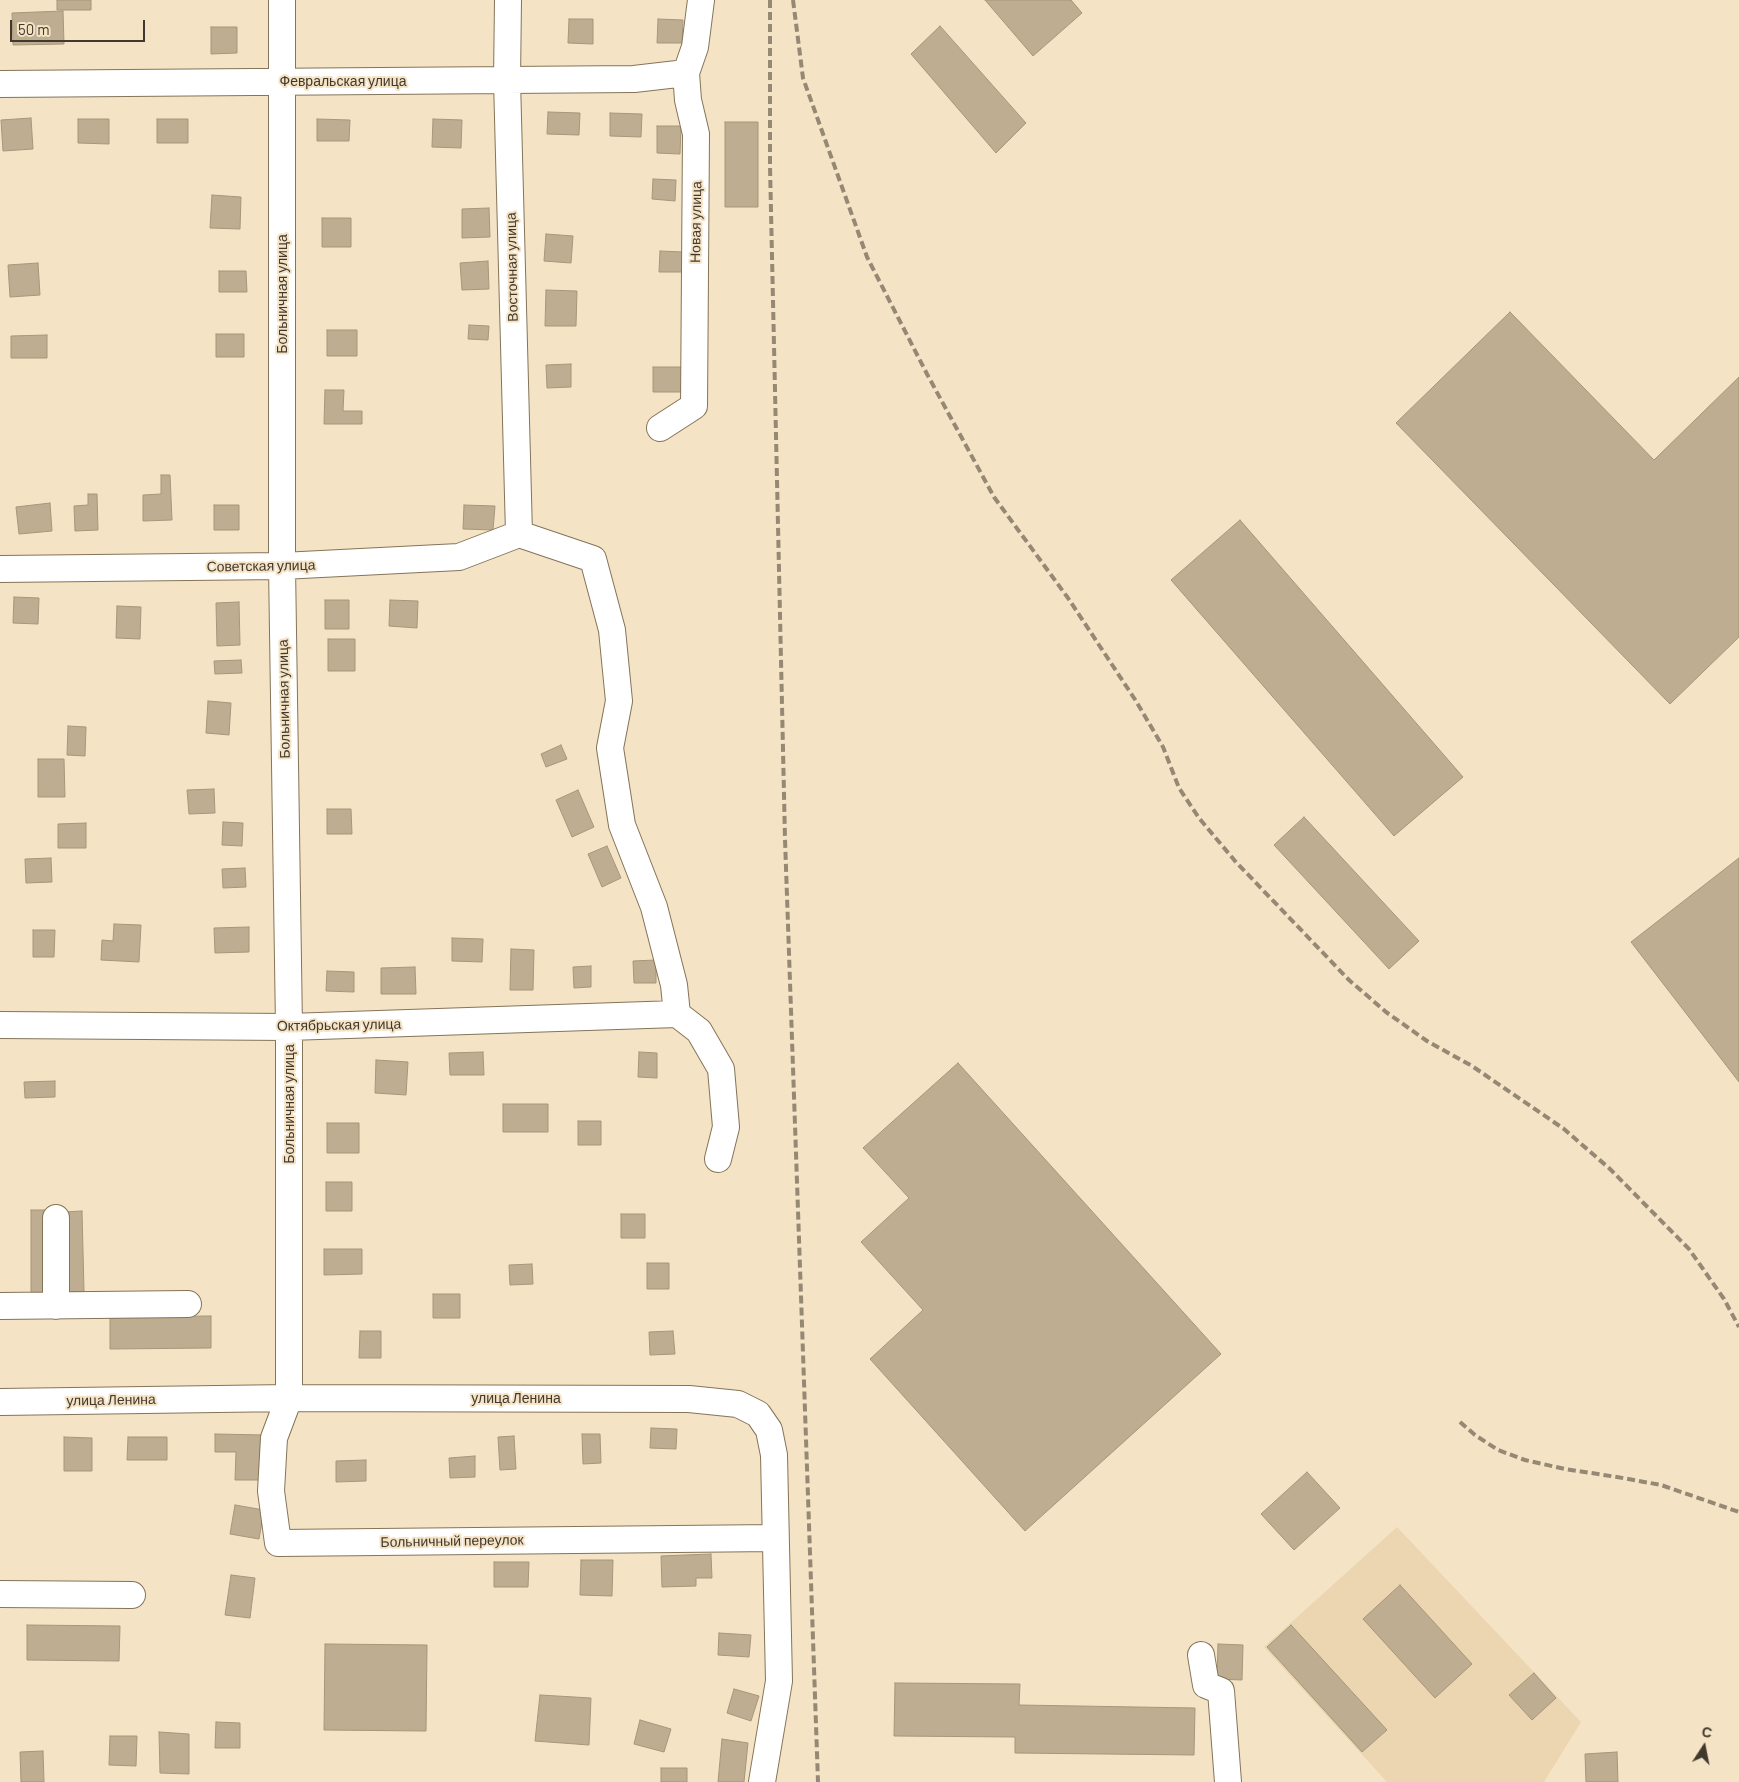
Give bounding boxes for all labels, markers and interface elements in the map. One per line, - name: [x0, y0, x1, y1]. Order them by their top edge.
- scale bar: [12, 10, 148, 42]
- text: 50 m: [18, 20, 50, 38]
- street label: Февральская улица: [280, 73, 406, 89]
- street label: Новая улица: [687, 181, 705, 263]
- street label: Восточная улица: [503, 212, 521, 322]
- street label: Больничная улица: [274, 234, 290, 354]
- street label: Советская улица: [206, 557, 316, 575]
- street label: Больничная улица: [275, 639, 293, 759]
- street label: Октябрьская улица: [277, 1016, 401, 1034]
- street label: Больничная улица: [281, 1044, 297, 1164]
- street label: улица Ленина: [471, 1390, 561, 1406]
- street label: улица Ленина: [66, 1391, 156, 1409]
- street label: Больничный переулок: [380, 1531, 524, 1551]
- north arrow: [1679, 1722, 1729, 1772]
- text: С: [1700, 1722, 1714, 1741]

